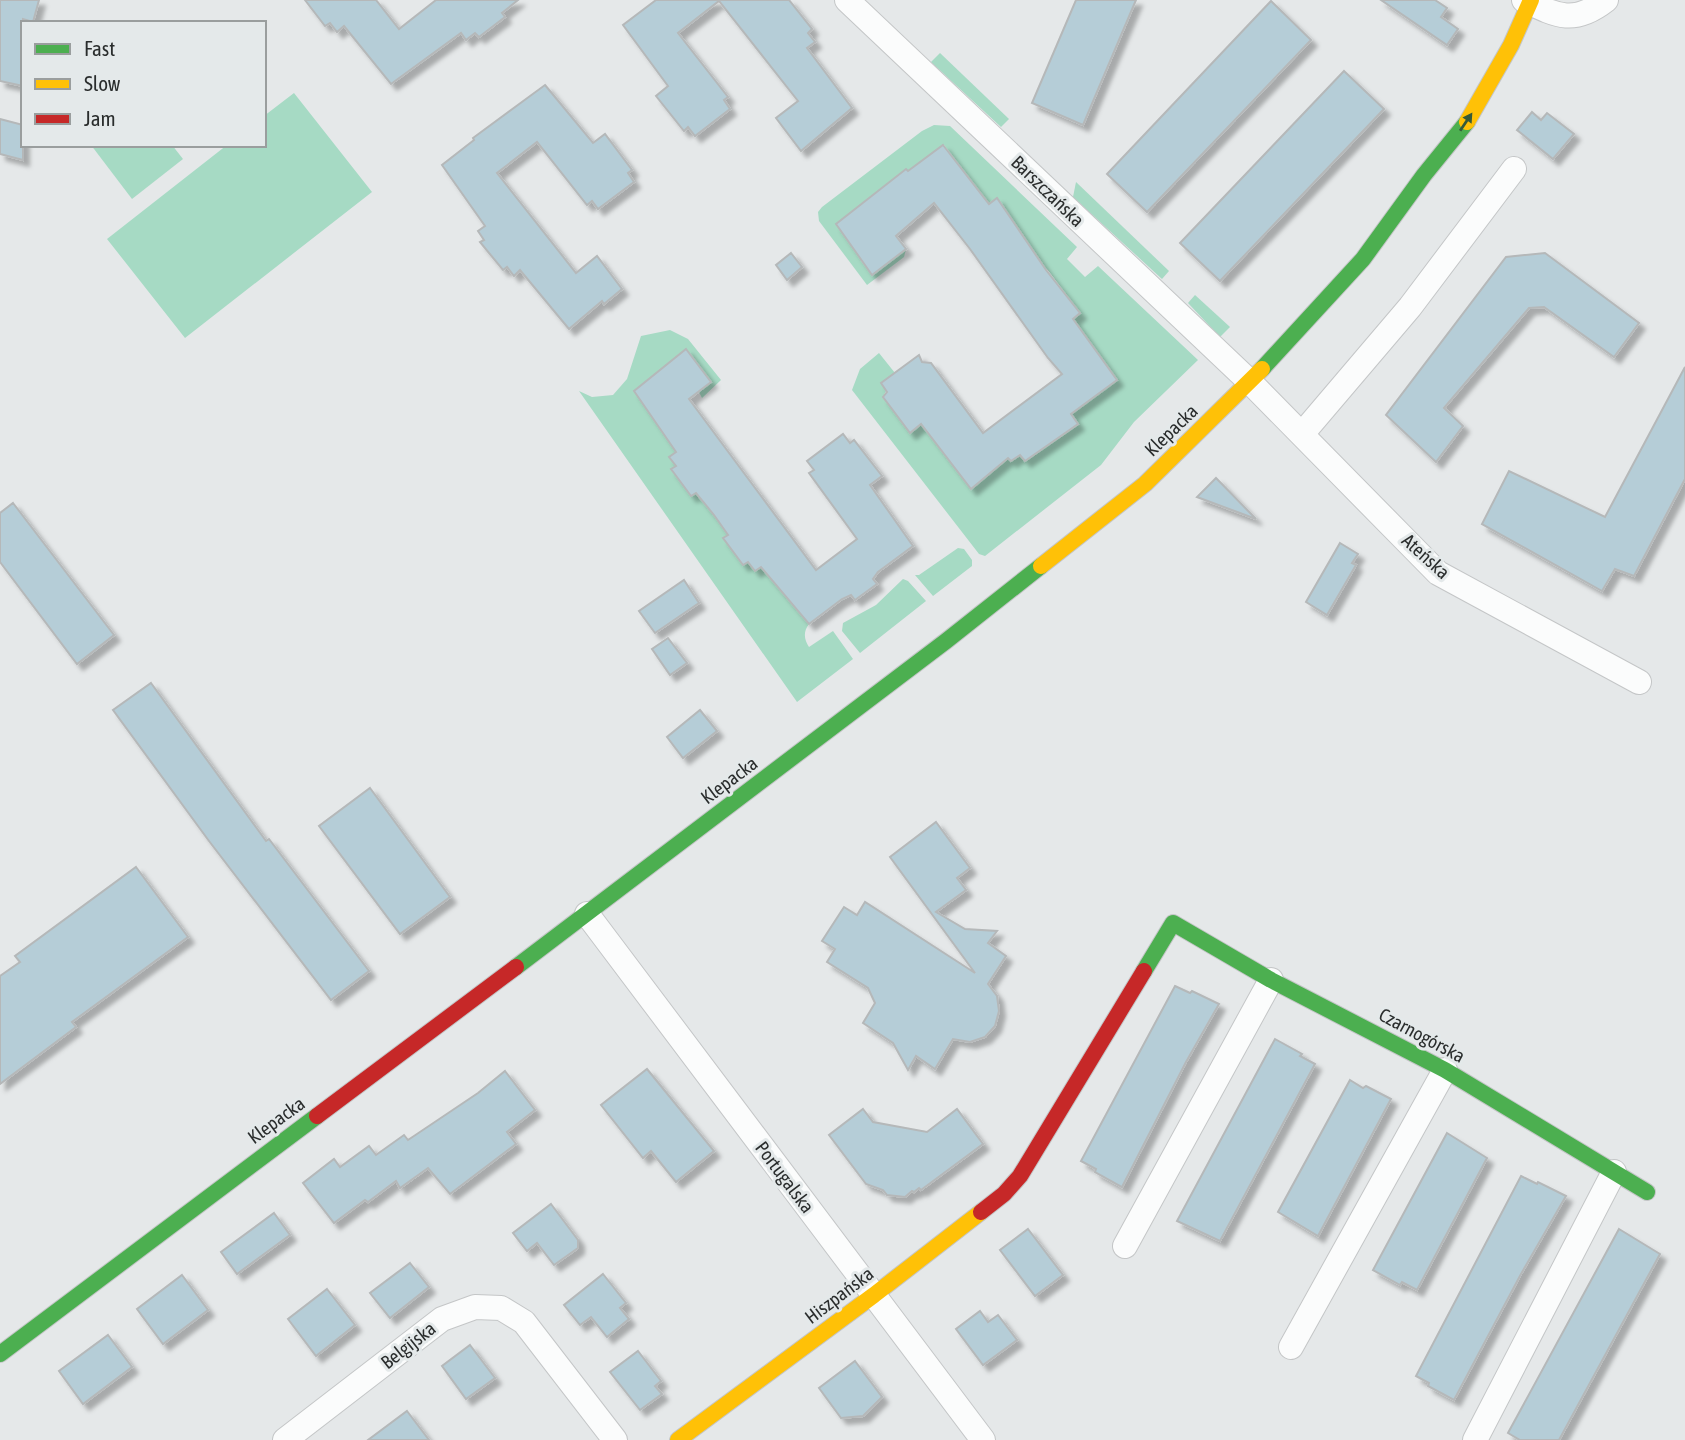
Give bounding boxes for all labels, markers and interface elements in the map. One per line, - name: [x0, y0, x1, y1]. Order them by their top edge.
- legend: [21, 21, 266, 147]
- text: Fast: [84, 36, 115, 60]
- text: Slow: [84, 71, 121, 95]
- text: Jam: [84, 106, 116, 130]
- one-way arrow: [1460, 112, 1473, 131]
- street label: Barszczańska: [1007, 151, 1089, 231]
- street label: Klepacka: [1140, 400, 1202, 460]
- street label: Ateńska: [1398, 529, 1454, 583]
- street label: Klepacka: [696, 752, 762, 808]
- street label: Czarnogórska: [1375, 1003, 1469, 1067]
- street label: Klepacka: [243, 1092, 309, 1148]
- street label: Portugalska: [751, 1137, 819, 1217]
- street label: Hiszpańska: [800, 1262, 878, 1328]
- street label: Belgijska: [376, 1317, 440, 1373]

